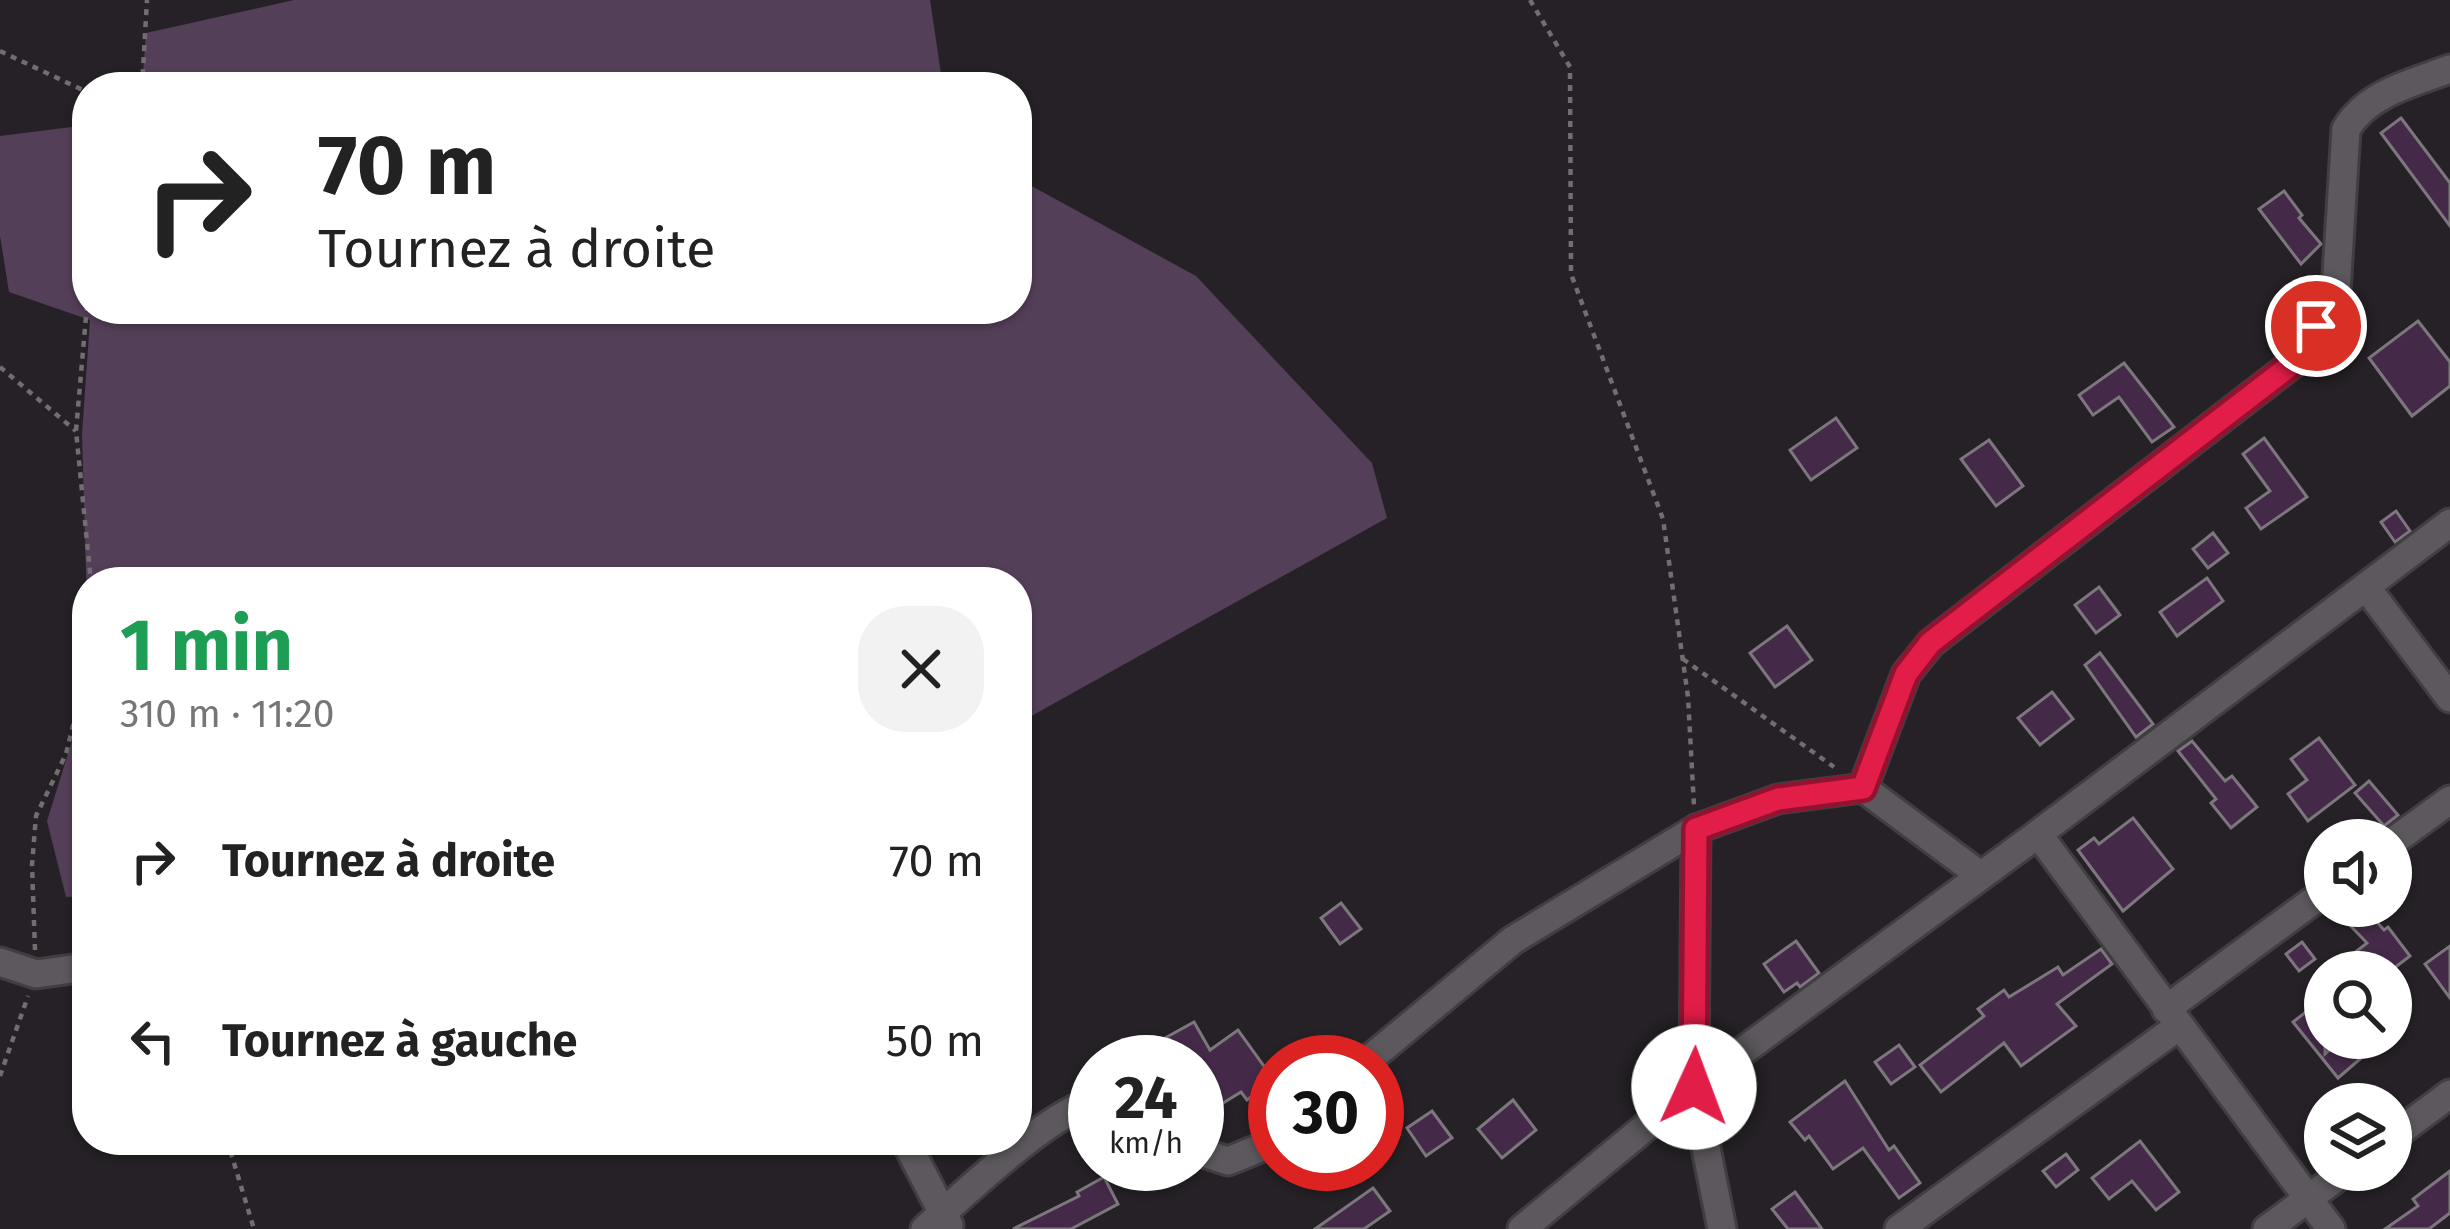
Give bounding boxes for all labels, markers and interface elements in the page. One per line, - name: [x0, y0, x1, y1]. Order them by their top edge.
- text: 70 m: [318, 115, 496, 216]
- icon: right: [120, 120, 276, 276]
- text: Tournez à droite: [318, 217, 715, 281]
- pin: [2265, 275, 2367, 377]
- icon: arrive: [2283, 293, 2349, 359]
- text: 1 min: [120, 603, 293, 689]
- button: close: [858, 606, 984, 732]
- text: 310 m · 11:20: [120, 691, 335, 737]
- map controls: [2304, 819, 2412, 1191]
- button: sound: [2304, 819, 2412, 927]
- icon: right: [120, 828, 186, 894]
- text: Tournez à droite: [222, 834, 555, 888]
- text: 70 m: [889, 834, 984, 888]
- button: search: [2304, 951, 2412, 1059]
- icon: left: [120, 1008, 186, 1074]
- text: Tournez à gauche: [222, 1014, 577, 1068]
- text: 50 m: [886, 1014, 984, 1068]
- position arrow: [1631, 1024, 1757, 1150]
- speed limit sign: 30: [1248, 1035, 1404, 1191]
- text: 24: [1114, 1062, 1178, 1134]
- button: layers: [2304, 1083, 2412, 1191]
- text: km/h: [1109, 1125, 1183, 1161]

